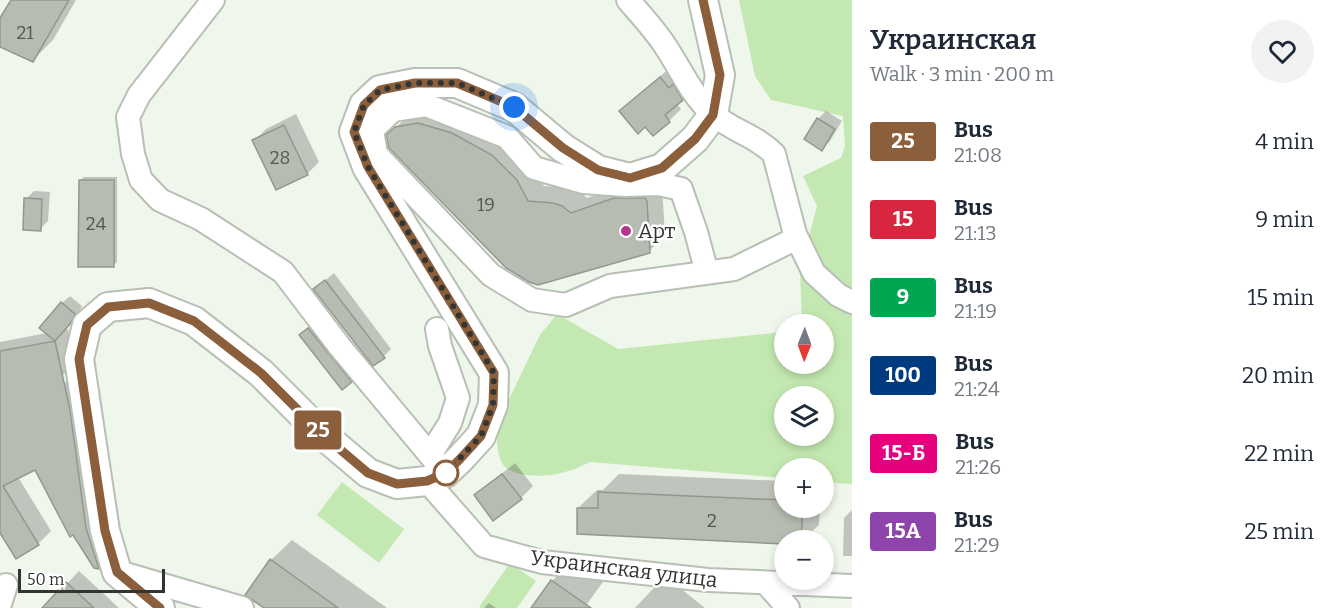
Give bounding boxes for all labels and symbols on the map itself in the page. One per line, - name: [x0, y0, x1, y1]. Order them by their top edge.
- house number: 21: [16, 22, 34, 44]
- your location: [499, 92, 529, 122]
- house number: 28: [270, 147, 290, 169]
- house number: 19: [477, 194, 495, 216]
- house number: 24: [86, 213, 107, 235]
- place label: Арт: [638, 218, 676, 244]
- marker: Арт: [619, 224, 633, 238]
- north arrow: [774, 314, 834, 374]
- line badge: 25: [291, 410, 345, 450]
- unlabelled marker: [433, 460, 459, 486]
- house number: 2: [707, 510, 717, 532]
- street label: Украинская улица: [529, 545, 720, 593]
- scale bar: [18, 566, 165, 594]

